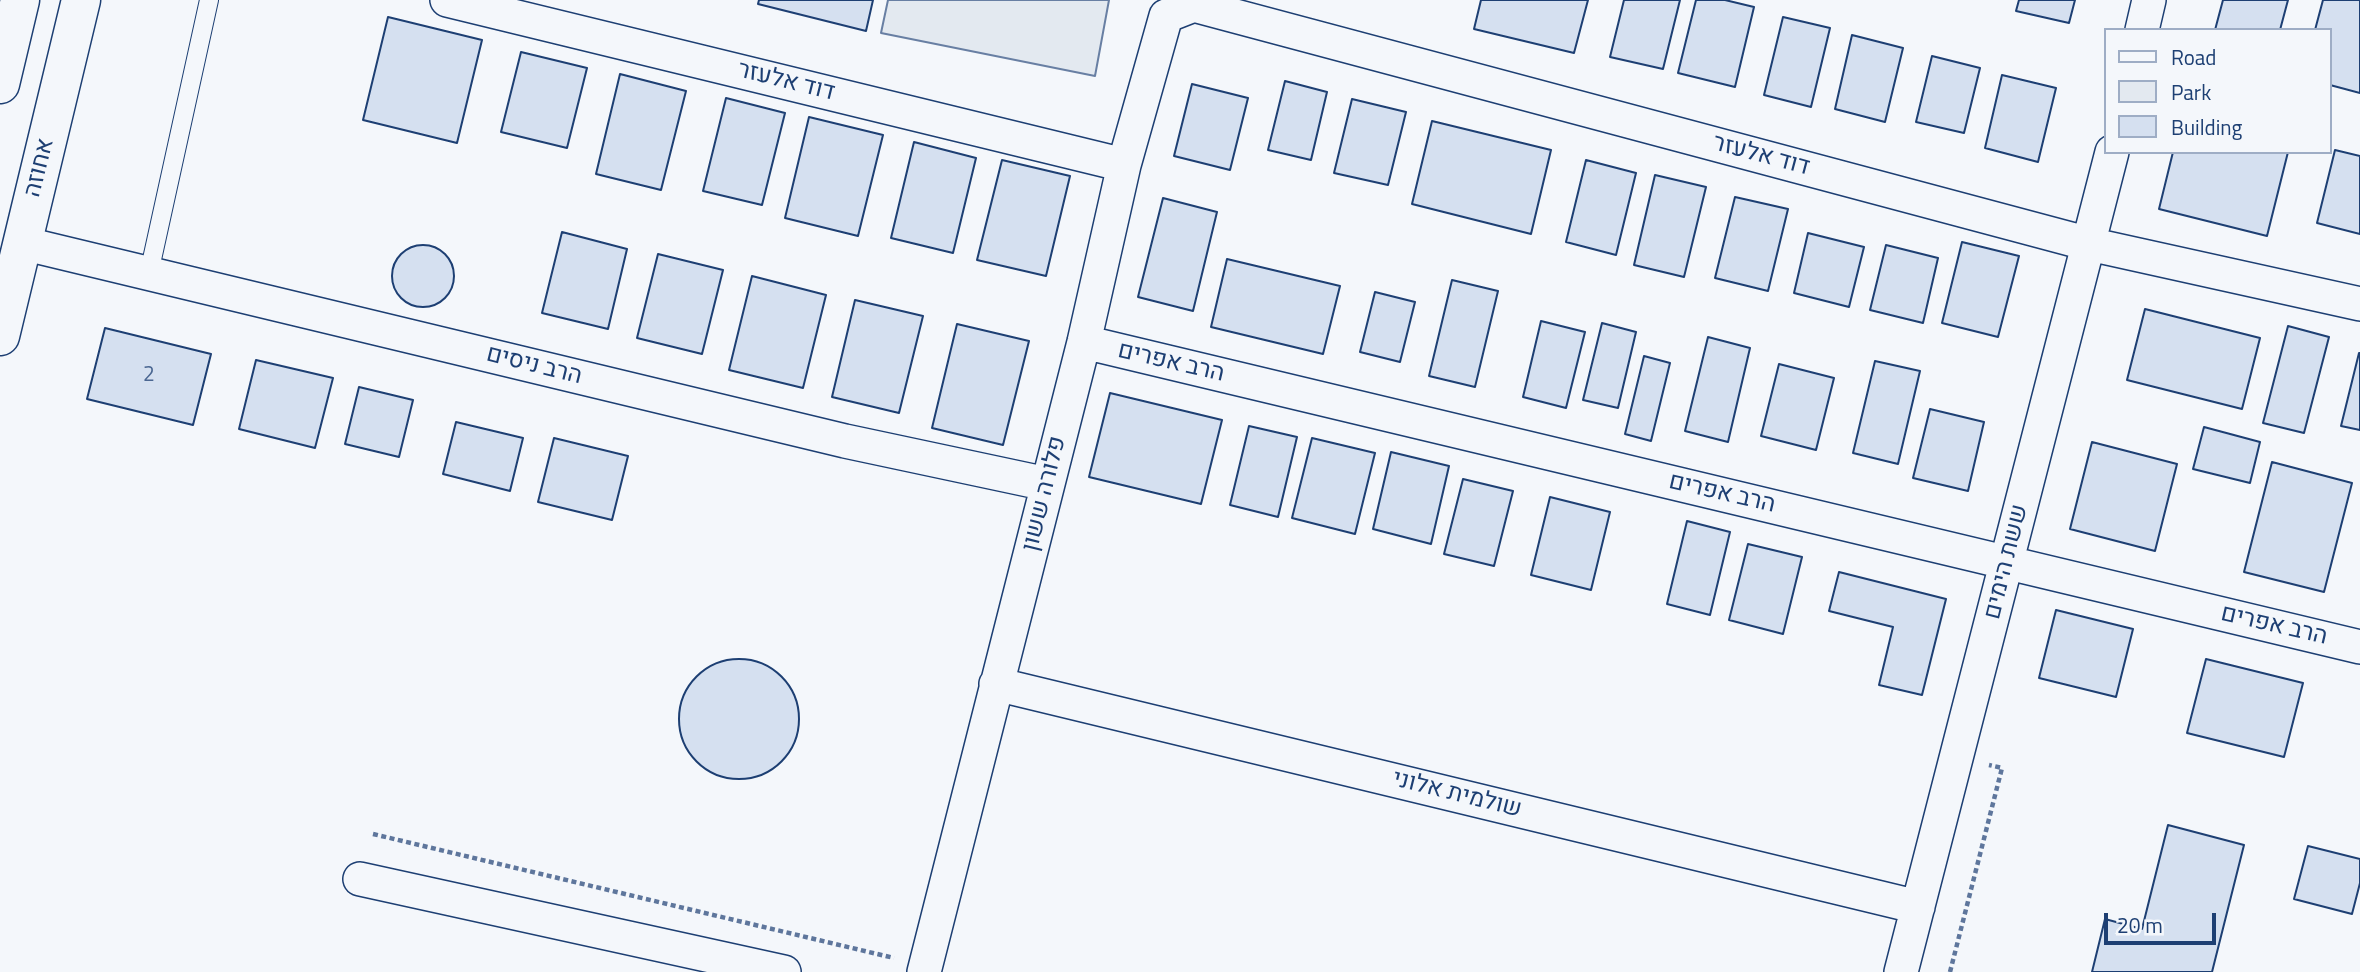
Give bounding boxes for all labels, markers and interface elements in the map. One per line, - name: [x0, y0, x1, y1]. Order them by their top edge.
- legend: [2104, 28, 2332, 154]
- text: Road: [2171, 41, 2216, 73]
- street label: דוד אלעזר: [734, 56, 838, 108]
- text: Park: [2171, 76, 2211, 108]
- text: Building: [2171, 111, 2242, 143]
- street label: דוד אלעזר: [1709, 129, 1813, 183]
- street label: אחוזה: [19, 136, 61, 200]
- street label: הרב אפרים: [1115, 337, 1227, 389]
- street label: הרב ניסים: [483, 340, 585, 392]
- house number: 2: [143, 363, 155, 389]
- street label: פלורה ששון: [1017, 433, 1073, 555]
- street label: הרב אפרים: [1666, 468, 1778, 520]
- street label: ששת הימים: [1979, 502, 2035, 622]
- street label: הרב אפרים: [2218, 600, 2330, 652]
- street label: שולמית אלוני: [1390, 765, 1524, 825]
- scale bar: [2108, 898, 2220, 942]
- text: 20 m: [2117, 909, 2163, 941]

